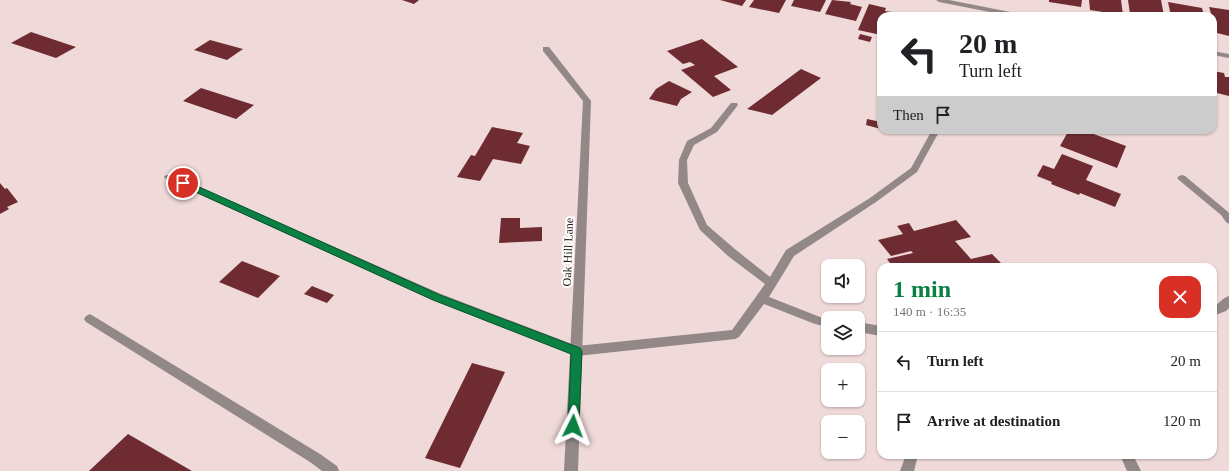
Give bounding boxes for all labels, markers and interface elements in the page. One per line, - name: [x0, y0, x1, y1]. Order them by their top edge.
- icon: left: [893, 28, 945, 80]
- text: 20 m: [959, 28, 1017, 59]
- text: Turn left: [959, 61, 1022, 81]
- icon: arrive: [932, 104, 954, 126]
- text: Then: [893, 107, 924, 123]
- pin: [166, 166, 200, 200]
- icon: arrive: [172, 172, 194, 194]
- street label: Oak Hill Lane: [560, 217, 576, 287]
- map controls: [821, 259, 865, 459]
- button: sound: [821, 259, 865, 303]
- text: 1 min: [893, 276, 951, 302]
- button: close: [1159, 276, 1201, 318]
- text: 140 m · 16:35: [893, 304, 966, 319]
- button: layers: [821, 311, 865, 355]
- icon: left: [893, 351, 915, 373]
- text: Turn left: [927, 353, 984, 369]
- text: 20 m: [1171, 353, 1201, 369]
- button: +: [821, 363, 865, 407]
- position arrow: [552, 405, 594, 447]
- icon: arrive: [893, 411, 915, 433]
- text: Arrive at destination: [927, 413, 1060, 429]
- text: 120 m: [1163, 413, 1201, 429]
- button: −: [821, 415, 865, 459]

